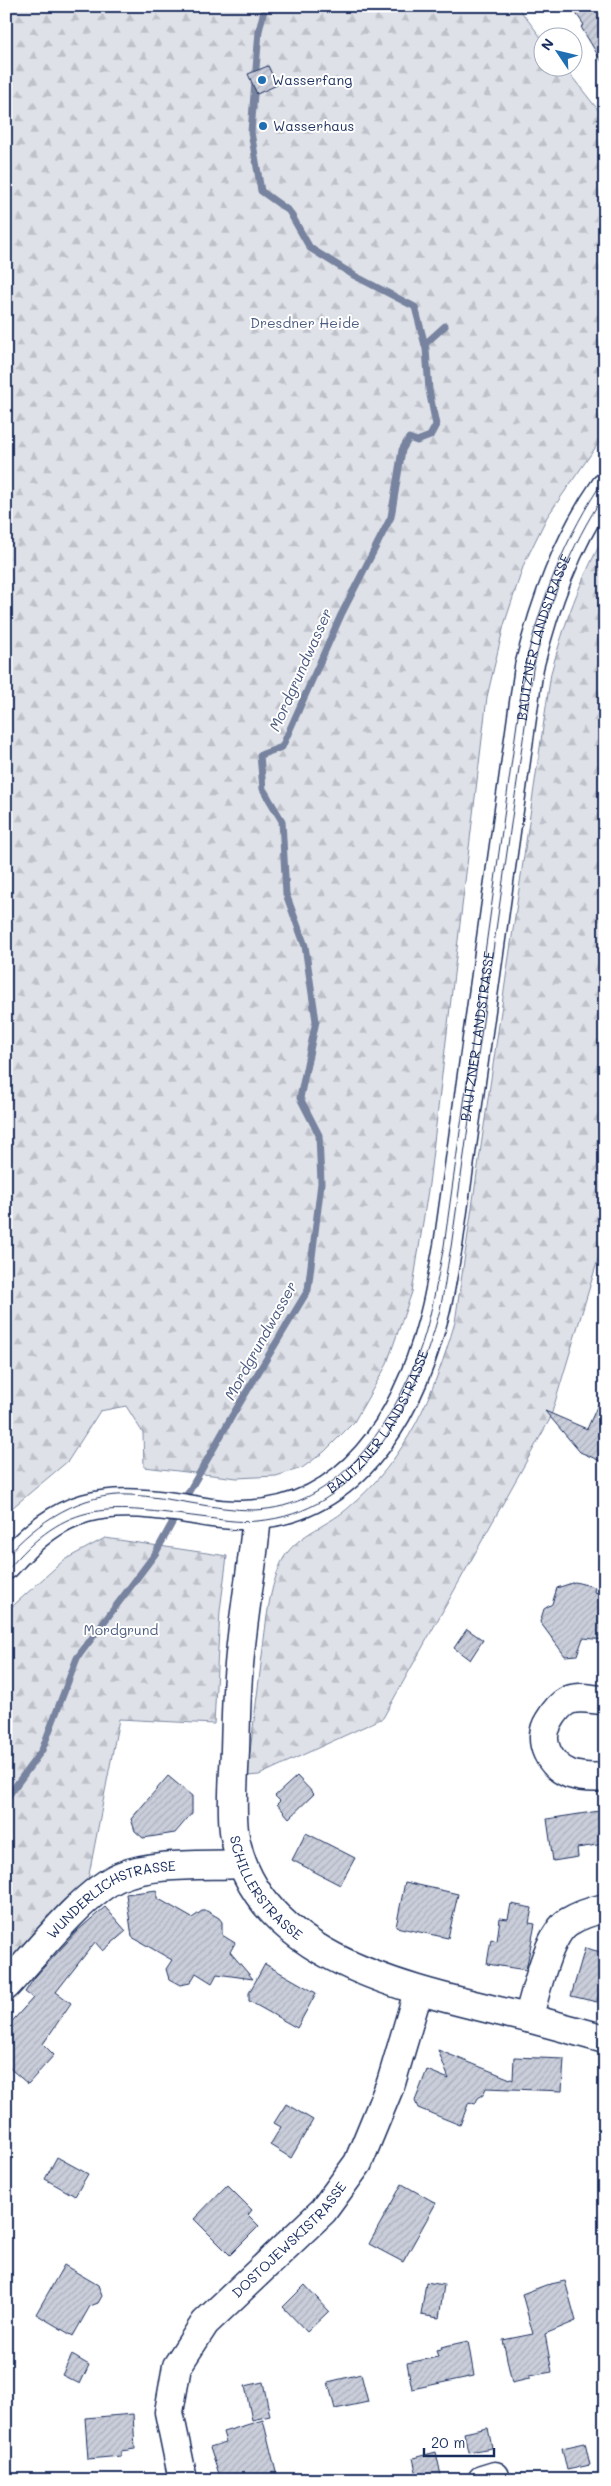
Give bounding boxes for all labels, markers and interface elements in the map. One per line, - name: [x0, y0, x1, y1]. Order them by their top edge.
- north arrow: [534, 28, 584, 78]
- text: N: [536, 34, 558, 54]
- place label: Wasserfang: [272, 70, 352, 89]
- marker: Wasserfang: [256, 74, 268, 86]
- place label: Wasserhaus: [273, 116, 354, 135]
- marker: Wasserhaus: [257, 120, 269, 132]
- park label: Dresdner Heide: [250, 313, 360, 332]
- street label: BAUTZNER LANDSTRASSE: [512, 551, 575, 722]
- water label: Mordgrundwasser: [264, 605, 336, 734]
- street label: BAUTZNER LANDSTRASSE: [456, 950, 498, 1123]
- water label: Mordgrundwasser: [219, 1277, 301, 1403]
- street label: BAUTZNER LANDSTRASSE: [323, 1347, 432, 1497]
- park label: Mordgrund: [84, 1620, 159, 1639]
- street label: SCHILLERSTRASSE: [226, 1834, 307, 1944]
- street label: WUNDERLICHSTRASSE: [42, 1856, 176, 1943]
- street label: DOSTOJEWSKISTRASSE: [227, 2178, 350, 2302]
- scale bar: [424, 2426, 494, 2458]
- text: 20 m: [431, 2432, 465, 2452]

